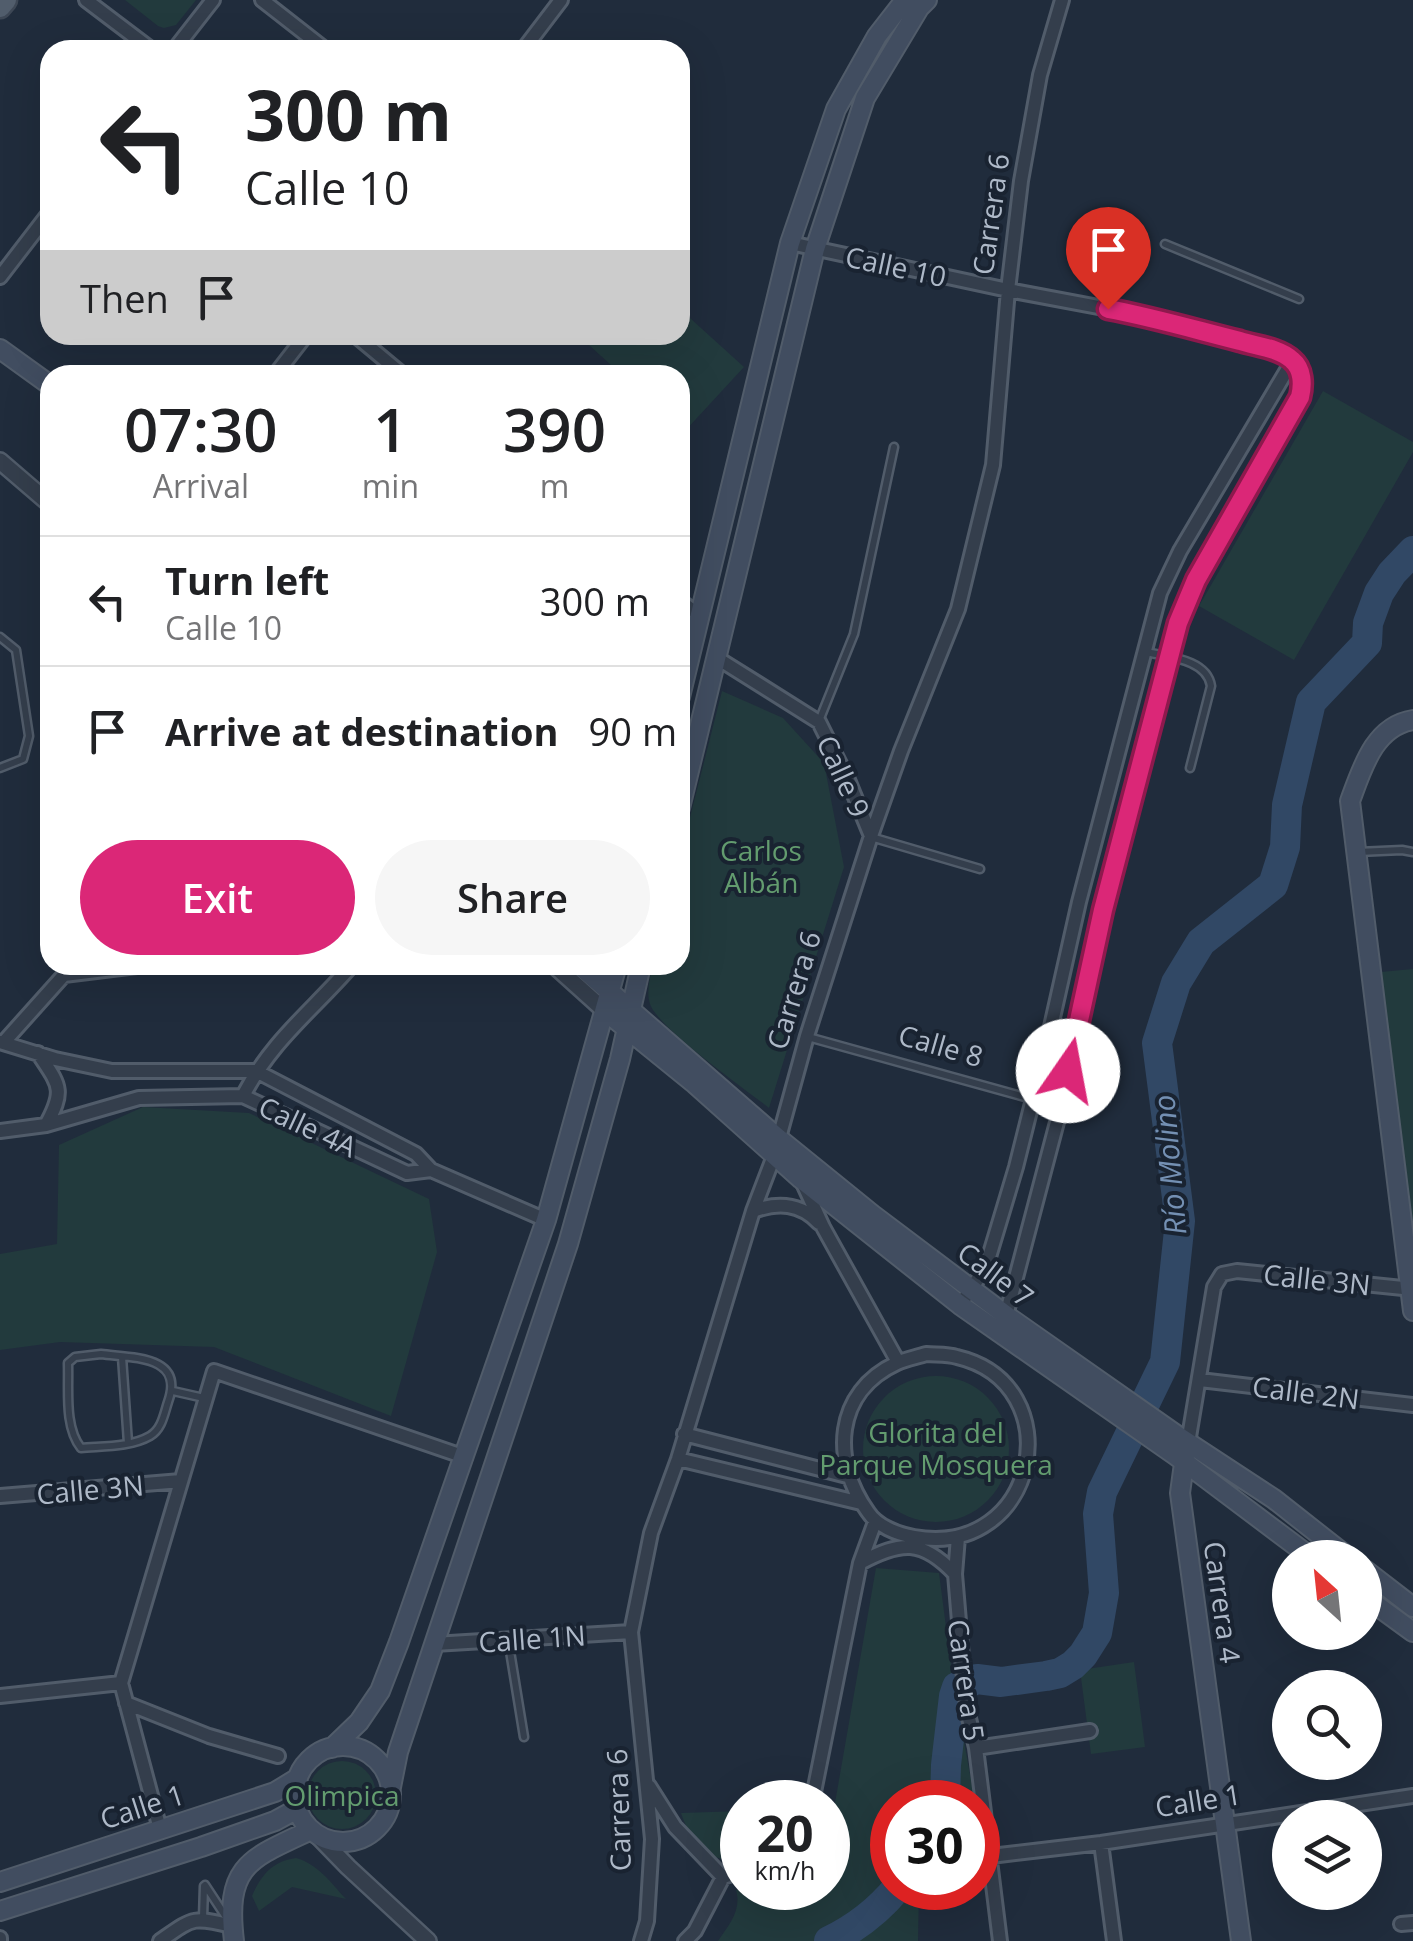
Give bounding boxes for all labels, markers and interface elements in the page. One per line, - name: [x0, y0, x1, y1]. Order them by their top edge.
- text: 300 m: [245, 66, 452, 162]
- icon: left: [80, 80, 210, 210]
- street label: Carrera 6: [963, 151, 1017, 277]
- text: Calle 10: [245, 157, 410, 218]
- pin: [1066, 207, 1151, 310]
- icon: arrive: [1081, 222, 1136, 277]
- street label: Calle 10: [842, 237, 950, 295]
- icon: arrive: [189, 270, 244, 325]
- text: Then: [80, 272, 169, 324]
- text: 07:30: [124, 388, 278, 470]
- text: 1: [373, 388, 408, 470]
- text: 390: [503, 388, 606, 470]
- text: Arrival: [153, 464, 249, 507]
- text: min: [362, 464, 419, 507]
- text: m: [540, 464, 569, 507]
- text: Turn left: [165, 554, 329, 606]
- icon: left: [80, 574, 135, 629]
- text: 300 m: [540, 575, 650, 627]
- text: Calle 10: [165, 606, 282, 649]
- icon: arrive: [80, 704, 135, 759]
- text: Arrive at destination: [165, 705, 559, 757]
- text: 90 m: [589, 705, 677, 757]
- street label: Calle 9: [809, 729, 879, 823]
- park label: Carlos Albán: [720, 831, 802, 901]
- button: Exit: [80, 840, 355, 955]
- button: Share: [375, 840, 650, 955]
- street label: Carrera 6: [757, 926, 829, 1054]
- street label: Calle 8: [894, 1015, 988, 1075]
- position arrow: [1016, 1019, 1120, 1123]
- street label: Calle 4A: [253, 1087, 363, 1165]
- water label: Río Molino: [1142, 1093, 1196, 1237]
- street label: Calle 7: [950, 1233, 1042, 1315]
- street label: Calle 3N: [1262, 1254, 1372, 1304]
- street label: Calle 2N: [1250, 1367, 1362, 1417]
- park label: Glorita del Parque Mosquera: [819, 1413, 1053, 1483]
- street label: Calle 3N: [35, 1465, 145, 1513]
- street label: Carrera 4: [1196, 1539, 1250, 1665]
- north arrow: [1272, 1540, 1382, 1650]
- map controls: [1272, 1540, 1382, 1910]
- street label: Calle 1N: [477, 1615, 587, 1661]
- street label: Carrera 5: [940, 1617, 994, 1743]
- button: search: [1272, 1670, 1382, 1780]
- street label: Carrera 6: [597, 1748, 639, 1872]
- street label: Calle 1: [1152, 1774, 1244, 1826]
- street label: Calle 1: [95, 1775, 189, 1837]
- park label: Olimpica: [284, 1776, 400, 1814]
- speed limit sign: 30: [870, 1780, 1000, 1910]
- text: 20: [756, 1799, 814, 1867]
- button: layers: [1272, 1800, 1382, 1910]
- text: km/h: [755, 1853, 815, 1887]

